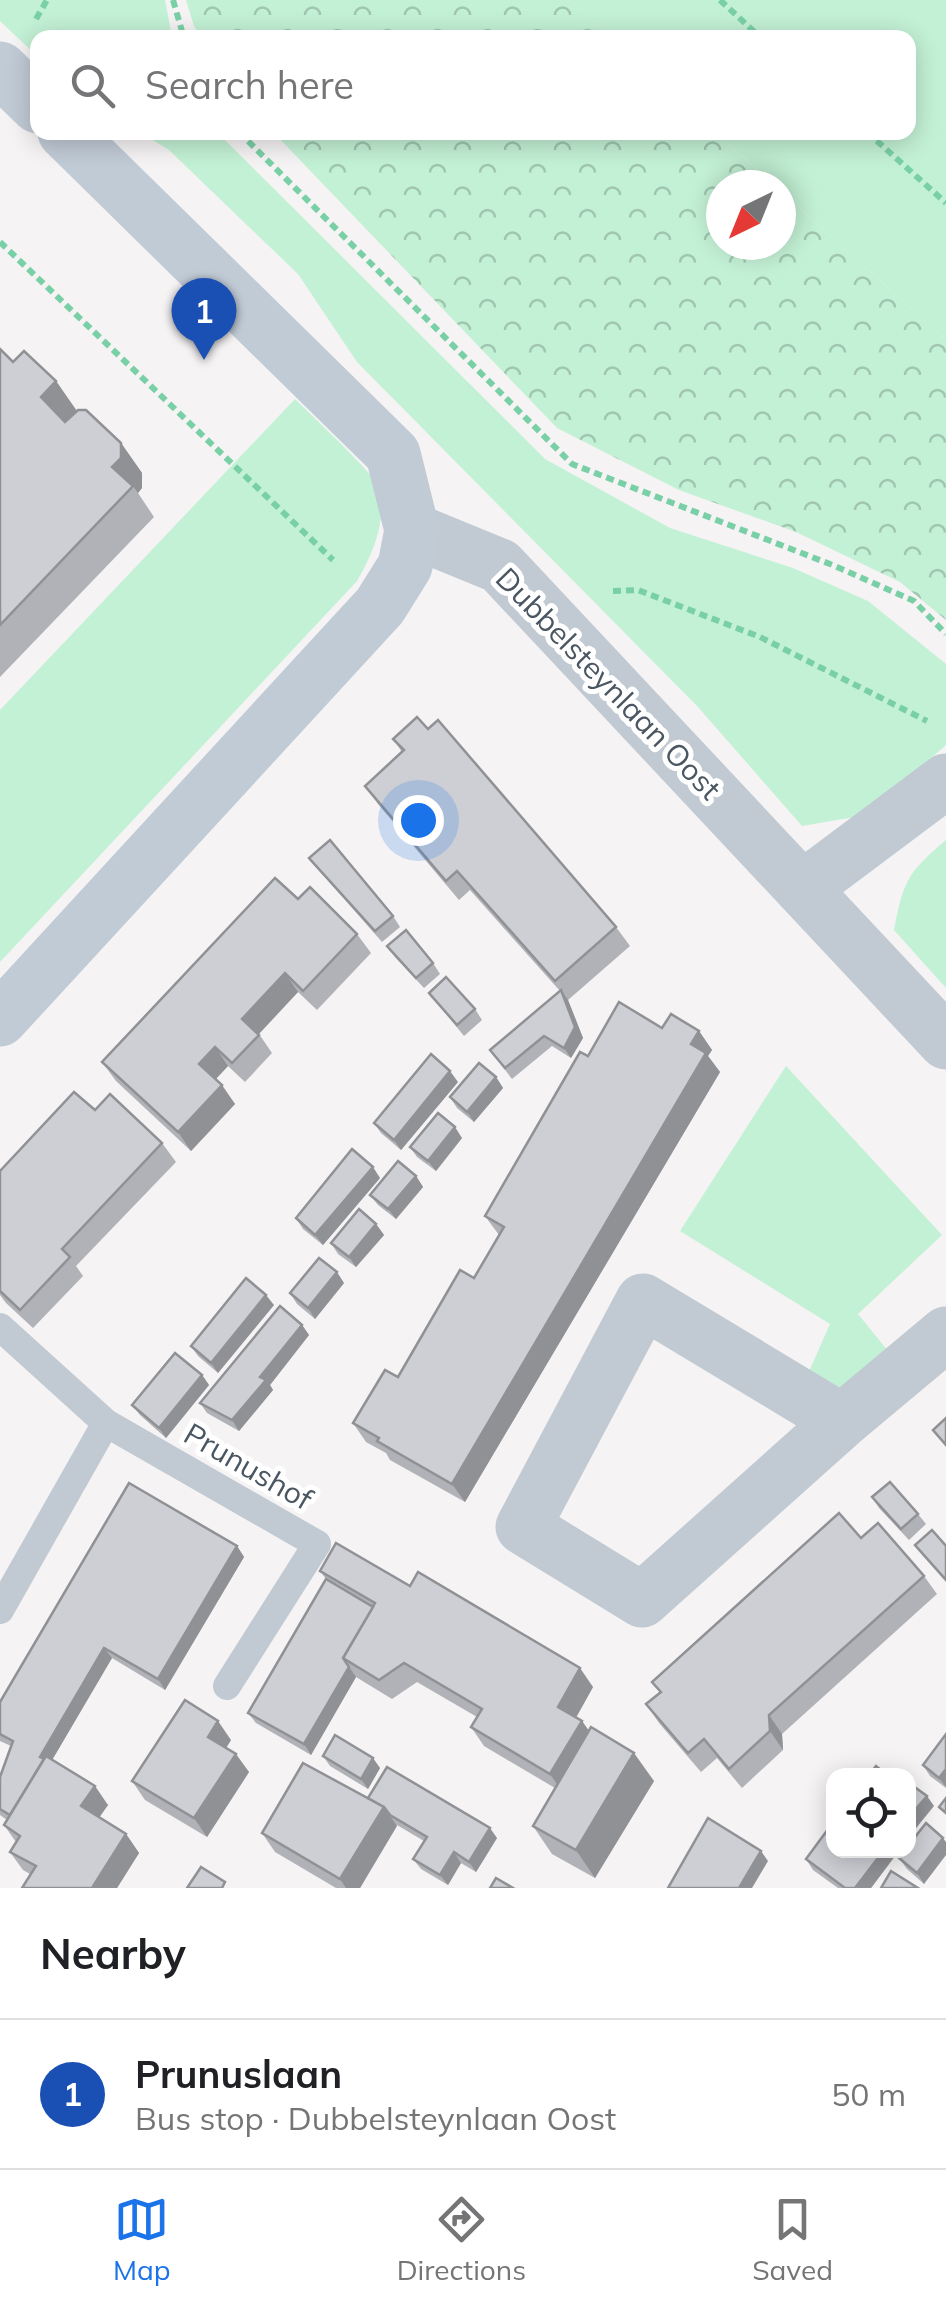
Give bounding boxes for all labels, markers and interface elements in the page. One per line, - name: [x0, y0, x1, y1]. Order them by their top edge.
- search box: [30, 30, 916, 140]
- icon: search: [65, 58, 120, 113]
- text: Search here: [145, 61, 354, 109]
- north arrow: [706, 170, 796, 260]
- pin: 1: [172, 278, 236, 360]
- street label: Dubbelsteynlaan Oost: [488, 559, 729, 807]
- your location: [393, 795, 444, 846]
- street label: Prunushof: [178, 1414, 320, 1518]
- map controls: [826, 1768, 916, 1858]
- button: locate: [826, 1768, 916, 1858]
- text: Nearby: [40, 1927, 186, 1980]
- text: Prunuslaan: [135, 2050, 342, 2098]
- text: 1: [63, 2074, 82, 2114]
- text: 50 m: [831, 2074, 906, 2114]
- text: Bus stop · Dubbelsteynlaan Oost: [135, 2098, 616, 2138]
- tab: Map: [113, 2192, 171, 2287]
- tab: Directions: [397, 2192, 526, 2287]
- tab: Saved: [752, 2192, 833, 2287]

